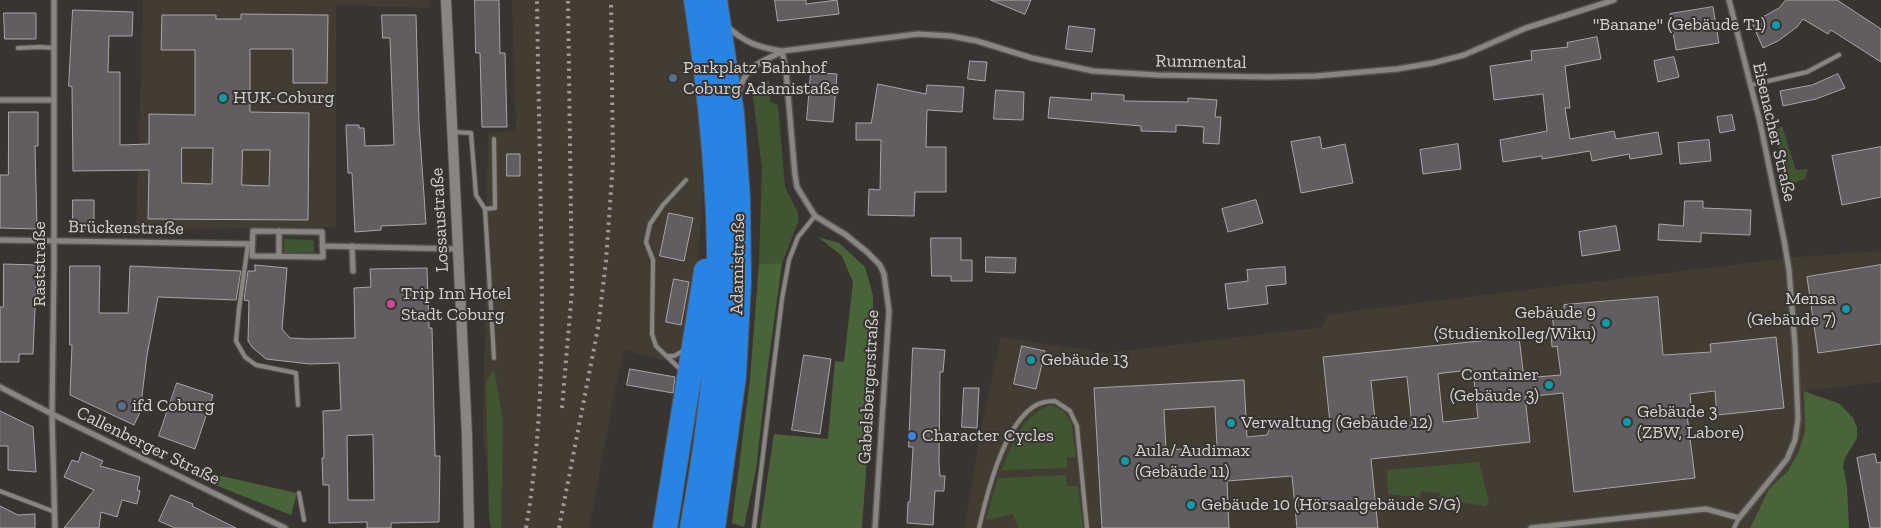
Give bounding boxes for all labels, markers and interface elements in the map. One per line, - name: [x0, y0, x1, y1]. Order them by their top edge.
- place label: "Banane" (Gebäude T1): [1593, 14, 1766, 36]
- marker: "Banane" (Gebäude T1): [1770, 19, 1782, 31]
- street label: Rummental: [1155, 50, 1247, 74]
- place label: Parkplatz Bahnhof Coburg Adamistaße: [683, 57, 839, 100]
- street label: Eisenacher Straße: [1747, 60, 1801, 204]
- marker: Parkplatz Bahnhof Coburg Adamistaße: [667, 72, 679, 84]
- place label: HUK-Coburg: [233, 87, 334, 109]
- marker: HUK-Coburg: [217, 92, 229, 104]
- street label: Lossaustraße: [426, 167, 454, 273]
- street label: Adamistraße: [726, 213, 750, 315]
- street label: Brückenstraße: [68, 216, 184, 240]
- street label: Raststraße: [29, 221, 51, 307]
- place label: Trip Inn Hotel Stadt Coburg: [401, 283, 511, 326]
- place label: Mensa (Gebäude 7): [1747, 288, 1836, 330]
- marker: Trip Inn Hotel Stadt Coburg: [385, 298, 397, 310]
- place label: Gebäude 9 (Studienkolleg/Wiku): [1434, 302, 1596, 344]
- marker: Mensa (Gebäude 7): [1840, 303, 1852, 315]
- street label: Gabelsbergerstraße: [854, 309, 884, 465]
- marker: Gebäude 9 (Studienkolleg/Wiku): [1600, 317, 1612, 329]
- place label: Gebäude 13: [1041, 349, 1128, 371]
- marker: Gebäude 13: [1025, 354, 1037, 366]
- place label: Container (Gebäude 3): [1450, 364, 1539, 406]
- marker: Container (Gebäude 3): [1543, 379, 1555, 391]
- place label: ifd Coburg: [132, 395, 215, 417]
- marker: ifd Coburg: [116, 400, 128, 412]
- place label: Gebäude 3 (ZBW, Labore): [1637, 401, 1744, 444]
- street label: Callenberger Straße: [73, 402, 223, 490]
- place label: Verwaltung (Gebäude 12): [1241, 412, 1432, 434]
- marker: Gebäude 3 (ZBW, Labore): [1621, 416, 1633, 428]
- marker: Verwaltung (Gebäude 12): [1225, 417, 1237, 429]
- place label: Character Cycles: [922, 425, 1054, 447]
- marker: Character Cycles: [906, 430, 918, 442]
- place label: Aula/ Audimax (Gebäude 11): [1135, 440, 1250, 482]
- marker: Aula/ Audimax (Gebäude 11): [1119, 455, 1131, 467]
- place label: Gebäude 10 (Hörsaalgebäude S/G): [1201, 494, 1461, 516]
- marker: Gebäude 10 (Hörsaalgebäude S/G): [1185, 499, 1197, 511]

